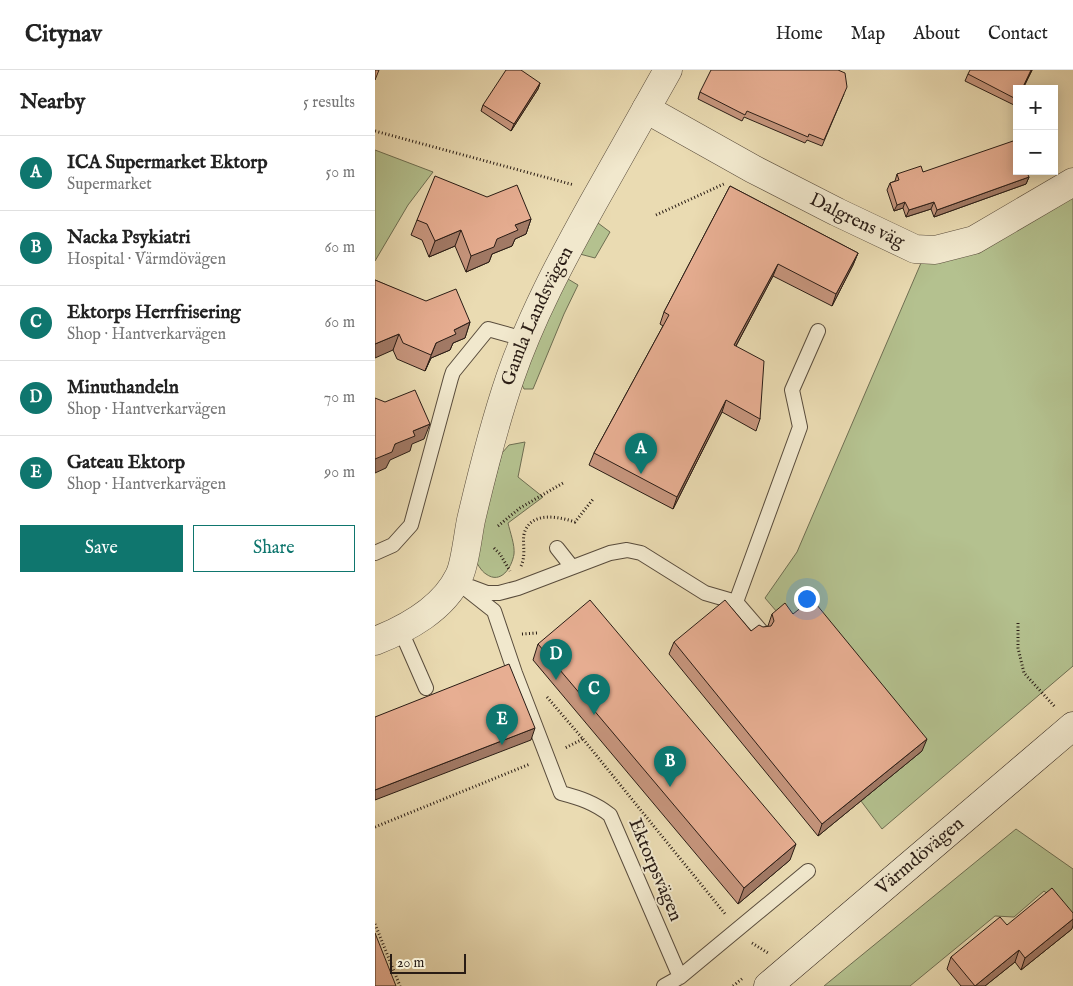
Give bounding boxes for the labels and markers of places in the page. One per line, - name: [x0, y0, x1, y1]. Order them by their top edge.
- pin: A: [625, 433, 657, 474]
- pin: D: [540, 639, 572, 680]
- pin: C: [578, 674, 610, 715]
- pin: E: [486, 704, 518, 745]
- pin: B: [654, 746, 686, 787]

